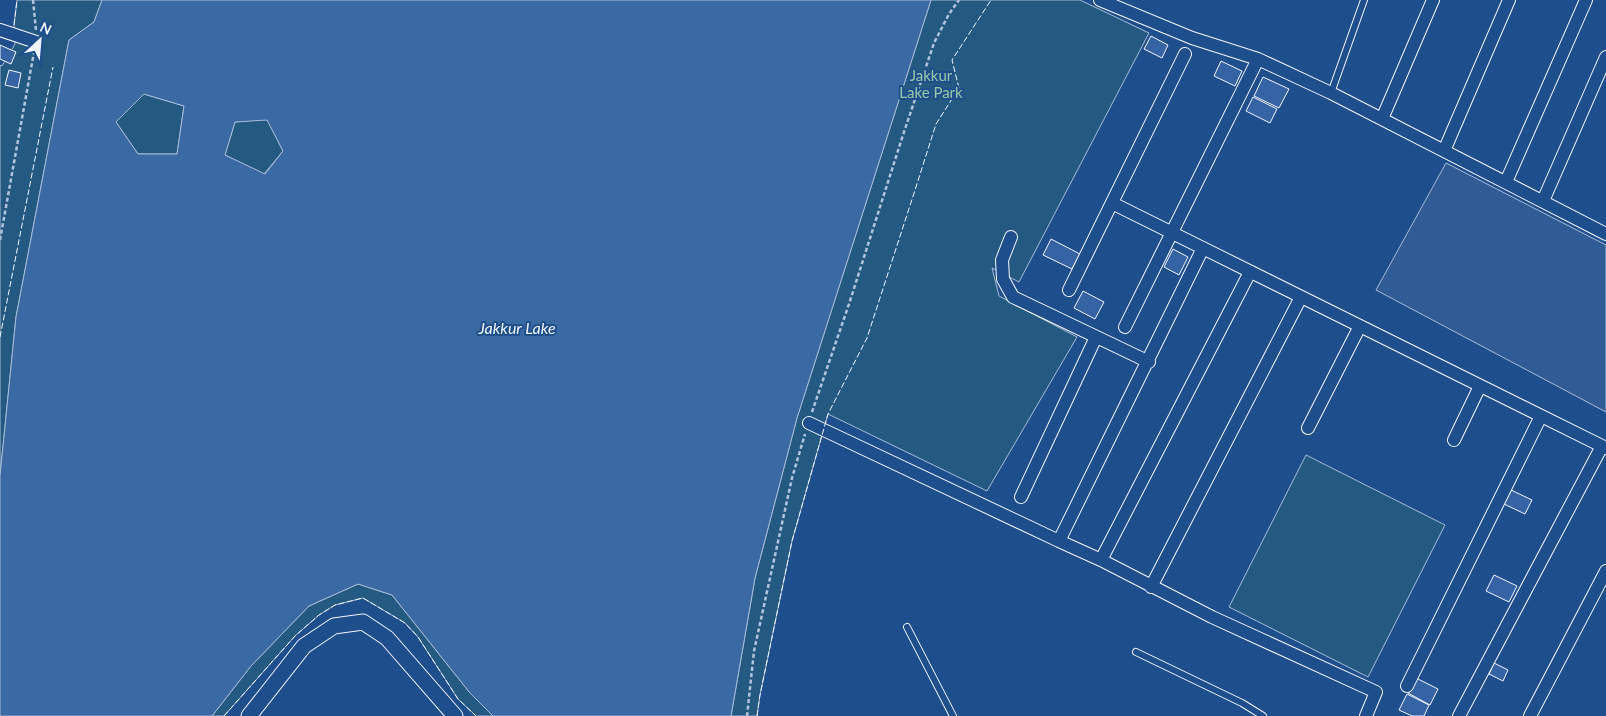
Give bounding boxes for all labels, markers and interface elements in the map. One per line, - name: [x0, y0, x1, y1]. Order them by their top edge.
- north arrow: [15, 15, 65, 65]
- text: N: [37, 18, 54, 38]
- park label: Jakkur Lake Park: [899, 66, 963, 101]
- water label: Jakkur Lake: [477, 318, 556, 337]

